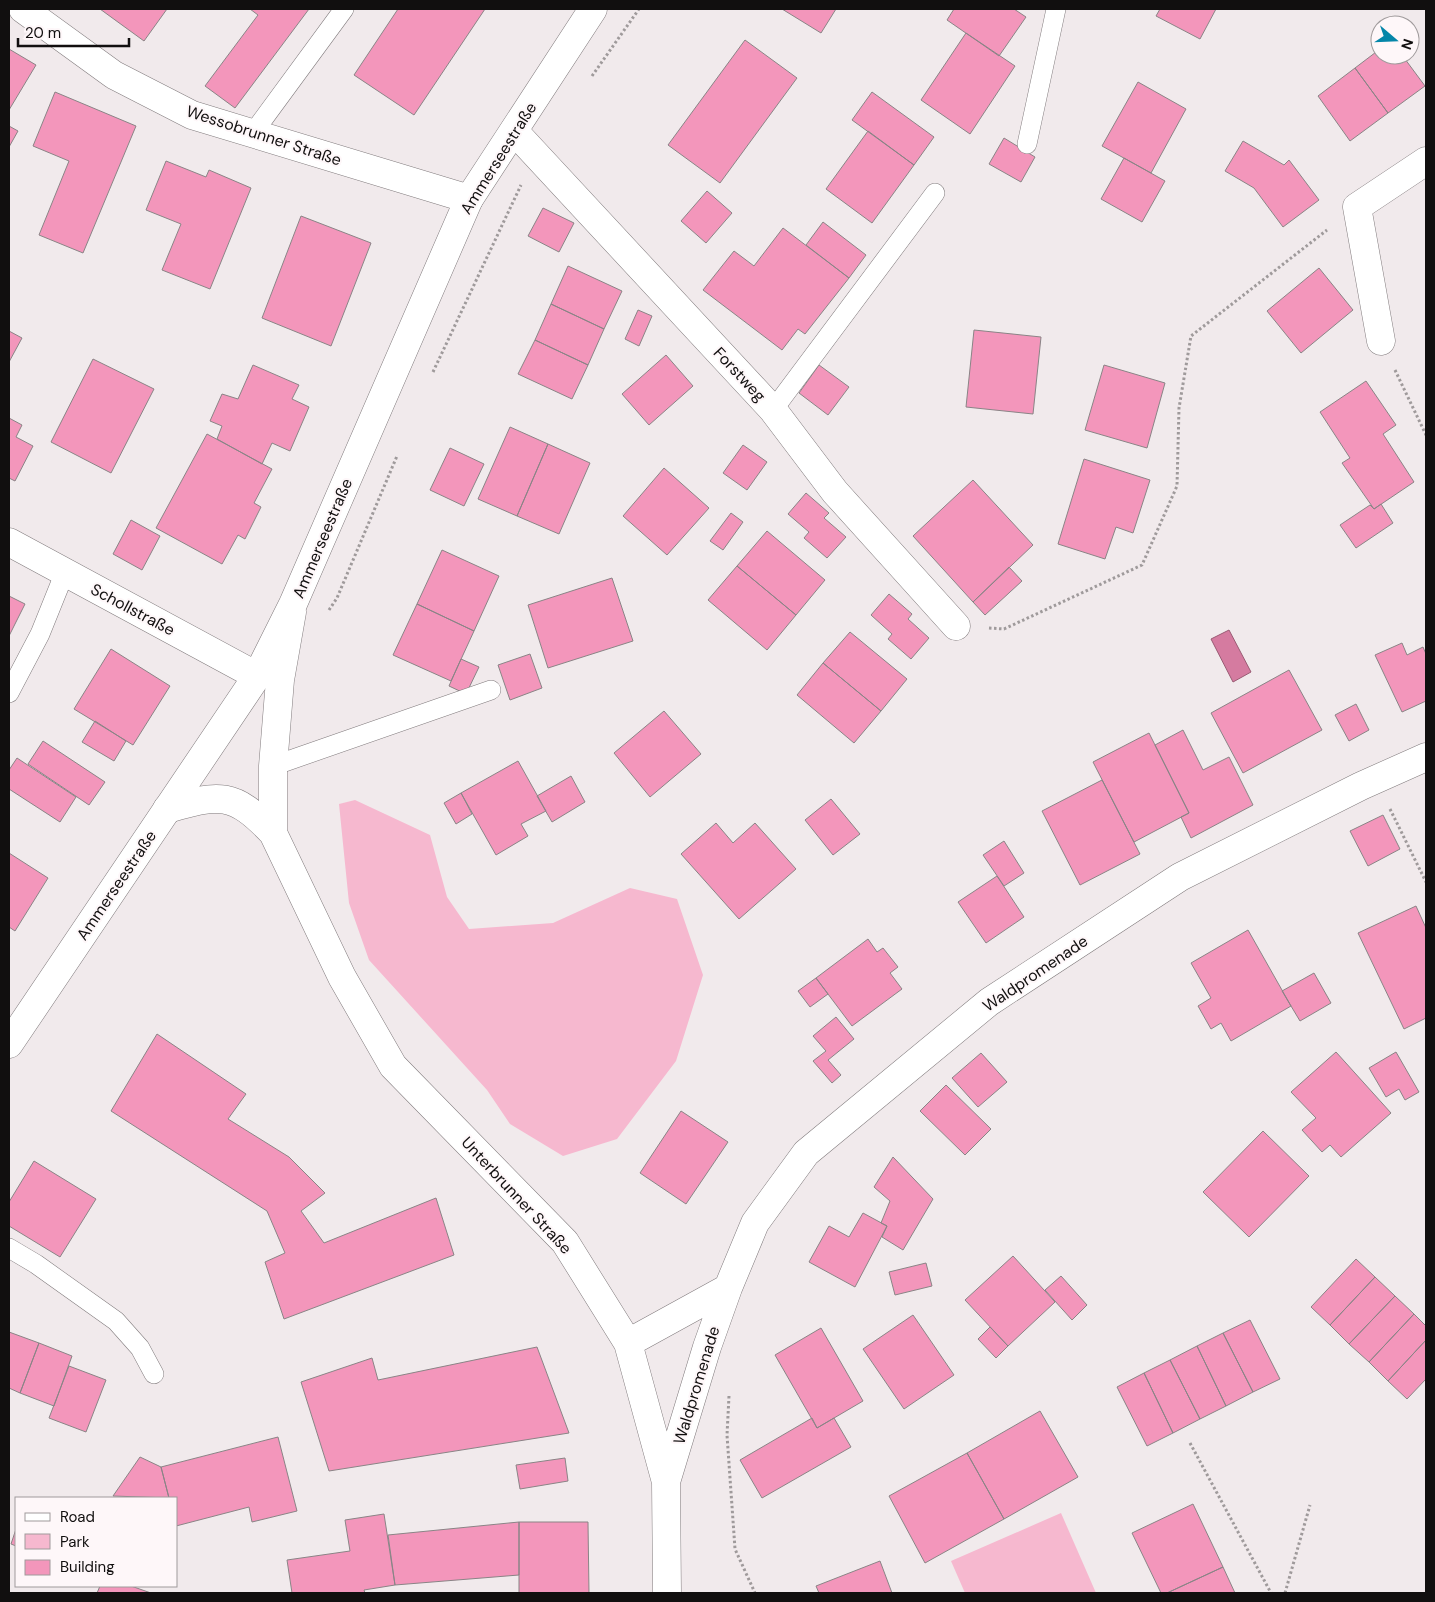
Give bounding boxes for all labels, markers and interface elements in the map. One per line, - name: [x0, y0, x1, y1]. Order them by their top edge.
- scale bar: [18, 15, 129, 47]
- north arrow: [1370, 15, 1420, 65]
- text: 20 m: [25, 23, 61, 43]
- text: N: [1397, 36, 1417, 52]
- street label: Ammerseestraße: [456, 98, 541, 218]
- street label: Wessobrunner Straße: [184, 101, 344, 170]
- street label: Forstweg: [709, 343, 770, 406]
- street label: Ammerseestraße: [288, 475, 357, 601]
- street label: Schollstraße: [87, 579, 178, 640]
- street label: Ammerseestraße: [72, 826, 161, 944]
- street label: Waldpromenade: [979, 930, 1092, 1016]
- street label: Unterbrunner Straße: [457, 1132, 577, 1258]
- street label: Waldpromenade: [669, 1324, 724, 1447]
- legend: [15, 1497, 178, 1587]
- text: Road: [60, 1507, 95, 1527]
- text: Park: [60, 1532, 90, 1552]
- text: Building: [60, 1557, 115, 1577]

